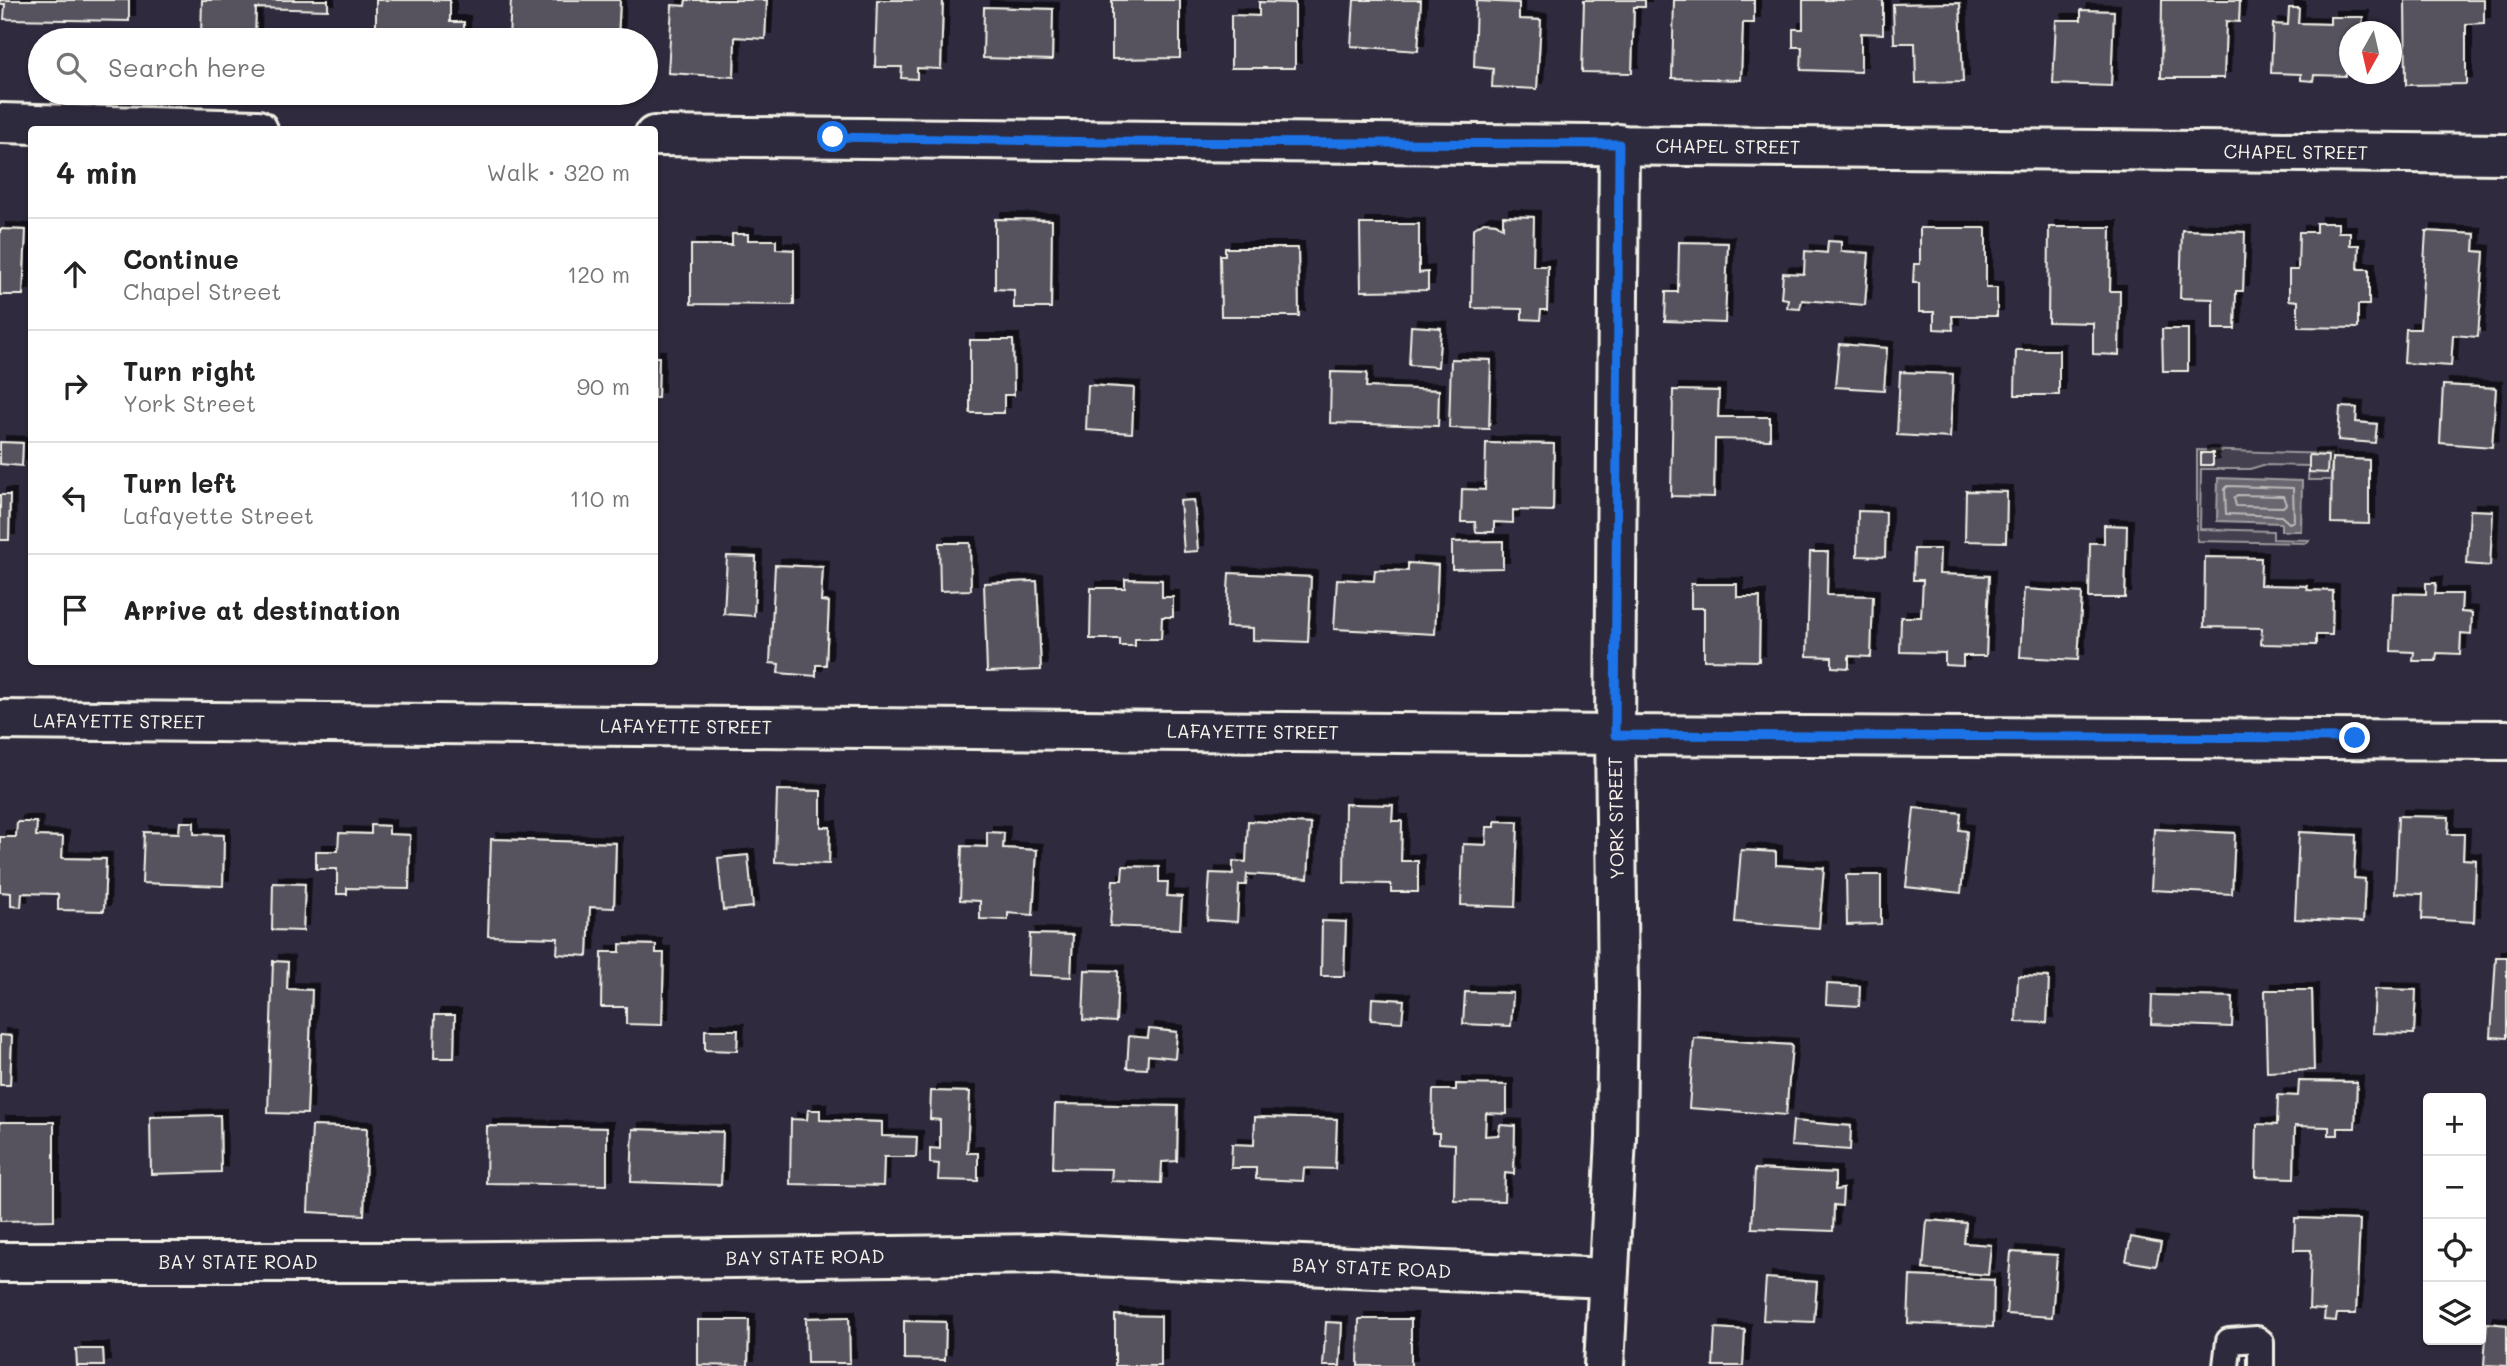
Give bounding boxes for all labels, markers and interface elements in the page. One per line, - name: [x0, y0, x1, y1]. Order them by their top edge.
- north arrow: [2339, 21, 2402, 84]
- search box: [28, 28, 658, 105]
- icon: search: [52, 48, 90, 86]
- text: Search here: [108, 50, 266, 84]
- route start: [817, 121, 848, 152]
- street label: CHAPEL STREET: [1655, 133, 1800, 159]
- street label: CHAPEL STREET: [2223, 138, 2368, 165]
- text: 4 min: [56, 152, 137, 192]
- text: Walk · 320 m: [487, 157, 630, 187]
- text: Continue: [123, 242, 239, 276]
- icon: ahead: [56, 255, 94, 293]
- text: 120 m: [567, 259, 630, 289]
- text: Chapel Street: [123, 276, 282, 306]
- text: Turn right: [123, 354, 256, 388]
- icon: right: [56, 367, 94, 405]
- text: 90 m: [577, 371, 630, 401]
- text: York Street: [123, 388, 256, 418]
- text: Turn left: [123, 466, 236, 500]
- icon: left: [56, 479, 94, 517]
- text: 110 m: [570, 483, 630, 513]
- text: Lafayette Street: [123, 500, 314, 530]
- icon: arrive: [56, 591, 94, 629]
- text: Arrive at destination: [123, 593, 400, 627]
- street label: LAFAYETTE STREET: [33, 707, 205, 734]
- street label: LAFAYETTE STREET: [600, 713, 772, 739]
- street label: LAFAYETTE STREET: [1167, 718, 1339, 744]
- route end: [2339, 722, 2370, 753]
- street label: YORK STREET: [1602, 756, 1629, 880]
- map controls: [2423, 1093, 2486, 1345]
- button: +: [2423, 1093, 2486, 1156]
- button: −: [2423, 1156, 2486, 1219]
- button: locate: [2423, 1219, 2486, 1282]
- street label: BAY STATE ROAD: [725, 1243, 885, 1270]
- street label: BAY STATE ROAD: [158, 1249, 318, 1274]
- street label: BAY STATE ROAD: [1292, 1252, 1452, 1283]
- button: layers: [2423, 1282, 2486, 1345]

